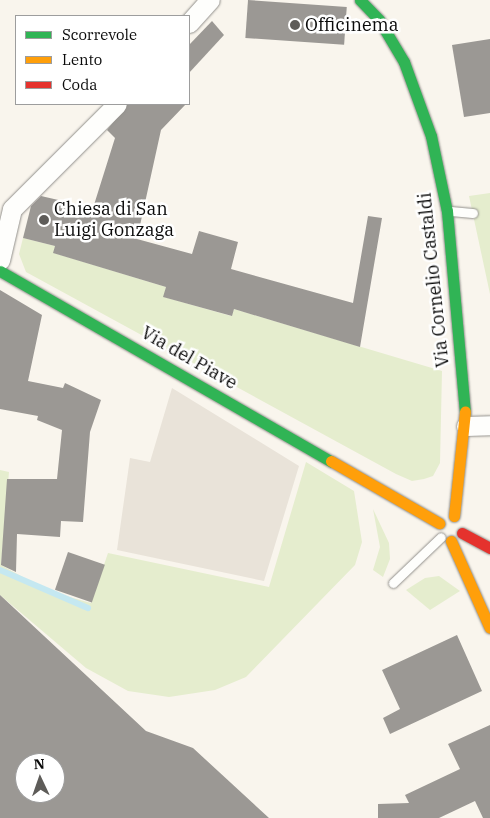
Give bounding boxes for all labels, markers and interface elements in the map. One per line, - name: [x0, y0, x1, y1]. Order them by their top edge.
- place label: Officinema: [305, 14, 399, 36]
- legend: [15, 15, 190, 105]
- marker: Officinema: [289, 19, 301, 31]
- text: Scorrevole: [62, 25, 137, 44]
- text: Lento: [62, 50, 102, 69]
- text: Coda: [62, 75, 98, 94]
- street label: Via Cornelio Castaldi: [414, 192, 454, 368]
- place label: Chiesa di San Luigi Gonzaga: [54, 199, 174, 242]
- marker: Chiesa di San Luigi Gonzaga: [38, 214, 50, 226]
- street label: Via del Piave: [137, 322, 241, 394]
- north arrow: [15, 753, 65, 803]
- text: N: [33, 755, 45, 773]

